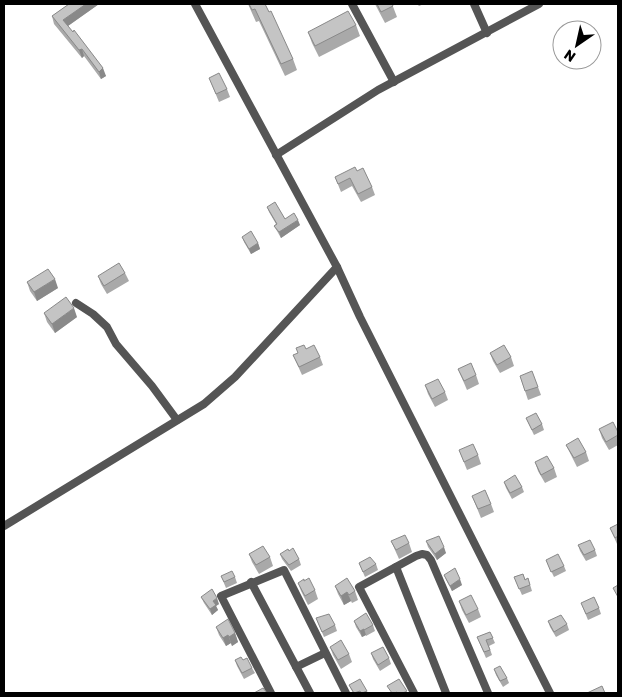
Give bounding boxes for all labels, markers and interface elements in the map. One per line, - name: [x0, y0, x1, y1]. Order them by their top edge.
- north arrow: [552, 20, 602, 70]
- text: N: [561, 45, 579, 65]

